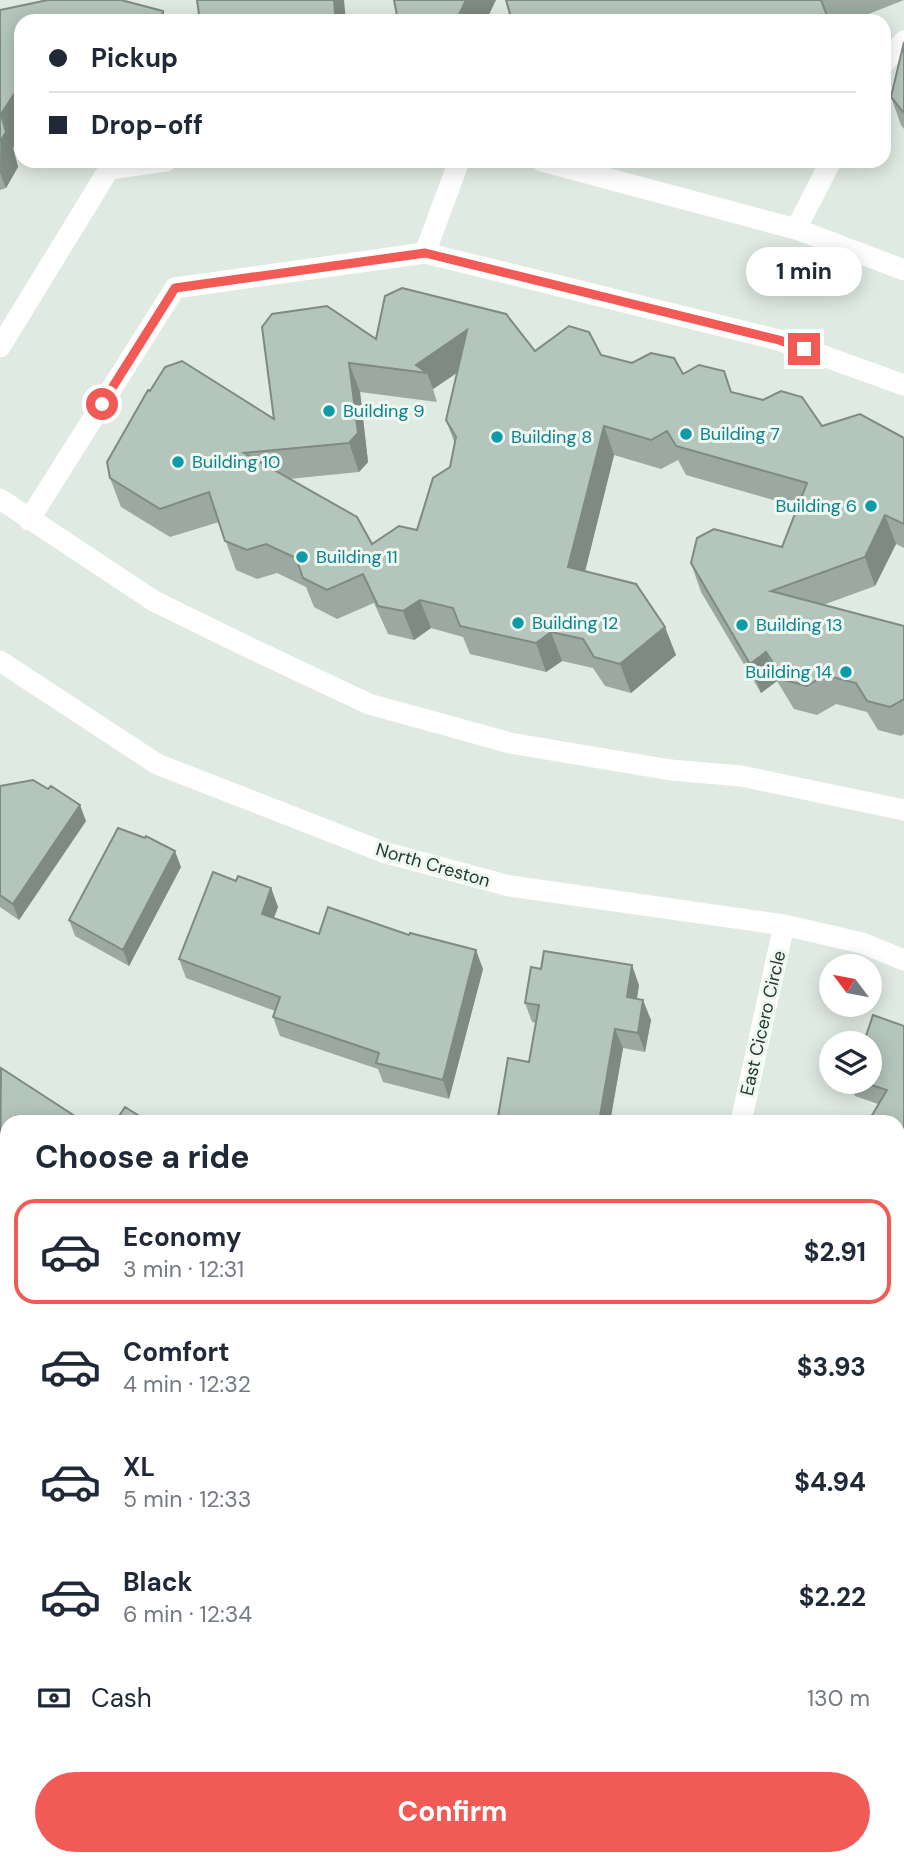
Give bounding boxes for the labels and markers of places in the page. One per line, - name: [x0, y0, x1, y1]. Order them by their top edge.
- place label: Building 9: [343, 399, 425, 423]
- marker: Building 9: [321, 403, 337, 419]
- place label: Building 7: [700, 422, 780, 446]
- place label: Building 8: [511, 425, 592, 449]
- marker: Building 7: [678, 426, 694, 442]
- marker: Building 8: [489, 429, 505, 445]
- place label: Building 10: [192, 450, 280, 474]
- marker: Building 10: [170, 454, 186, 470]
- place label: Building 6: [775, 494, 857, 518]
- marker: Building 6: [863, 498, 879, 514]
- place label: Building 11: [316, 545, 398, 569]
- marker: Building 11: [294, 549, 310, 565]
- place label: Building 12: [532, 611, 618, 635]
- place label: Building 13: [756, 613, 843, 637]
- marker: Building 12: [510, 615, 526, 631]
- marker: Building 13: [734, 617, 750, 633]
- place label: Building 14: [745, 660, 832, 684]
- marker: Building 14: [838, 664, 854, 680]

